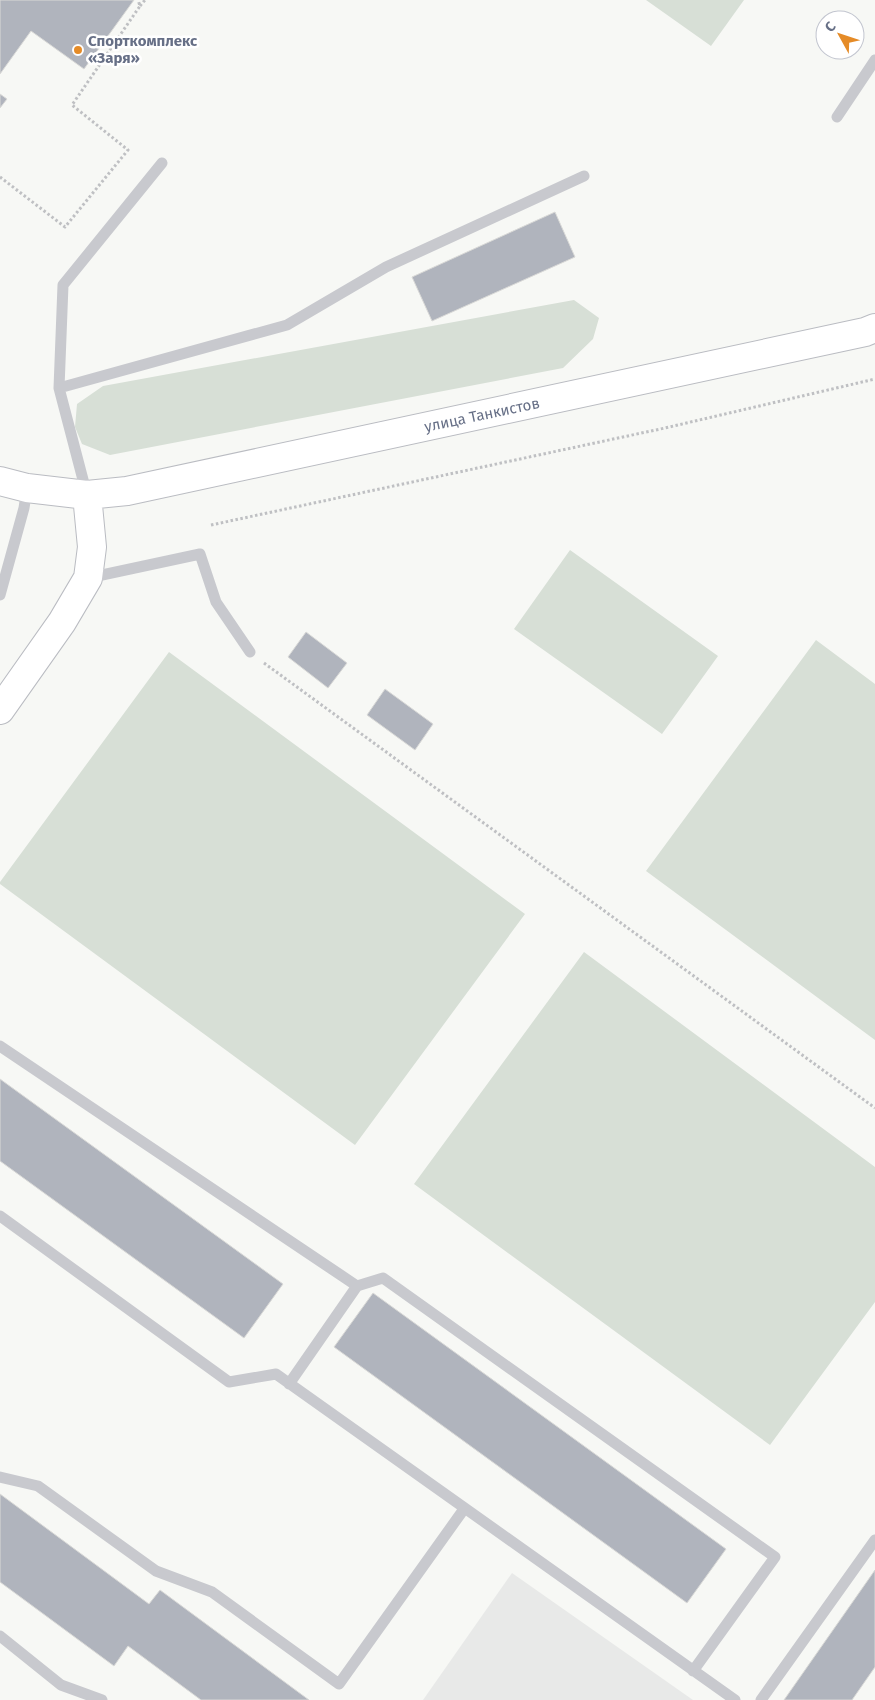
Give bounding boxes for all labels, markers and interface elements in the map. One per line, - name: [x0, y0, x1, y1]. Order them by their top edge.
- north arrow: [815, 10, 865, 60]
- text: С: [821, 18, 840, 36]
- place label: Спорткомплекс «Заря»: [88, 32, 198, 67]
- marker: Спорткомплекс «Заря»: [72, 44, 84, 56]
- street label: улица Танкистов: [423, 394, 541, 436]

